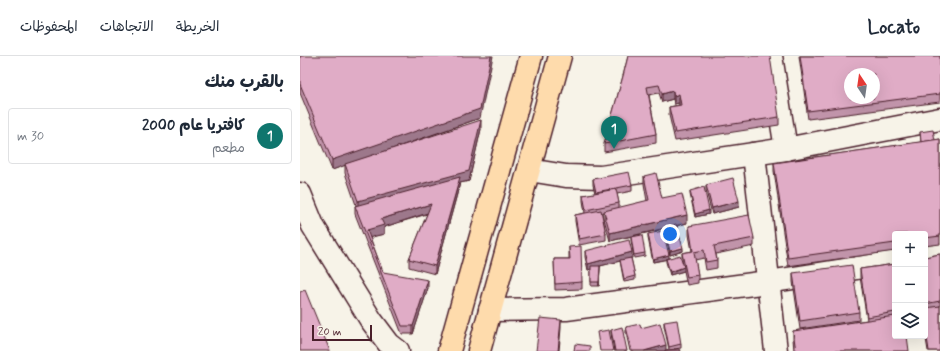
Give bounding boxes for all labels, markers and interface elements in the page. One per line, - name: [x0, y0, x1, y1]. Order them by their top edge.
- text: Locato: [868, 15, 920, 40]
- text: المحفوظات: [20, 18, 78, 36]
- text: الاتجاهات: [100, 18, 154, 36]
- text: الخريطة: [176, 18, 219, 36]
- north arrow: [844, 68, 880, 104]
- text: بالقرب منك: [205, 71, 284, 93]
- text: كافتريا عام 2000: [142, 116, 245, 136]
- pin: 1: [601, 116, 627, 149]
- text: 30 m: [17, 128, 44, 145]
- text: 1: [267, 128, 273, 145]
- text: مطعم: [212, 140, 245, 157]
- your location: [660, 224, 680, 244]
- map controls: [892, 231, 928, 339]
- button: +: [892, 231, 928, 267]
- button: −: [892, 267, 928, 303]
- button: layers: [892, 303, 928, 339]
- scale bar: [312, 323, 372, 342]
- text: 20 m: [318, 325, 341, 339]

